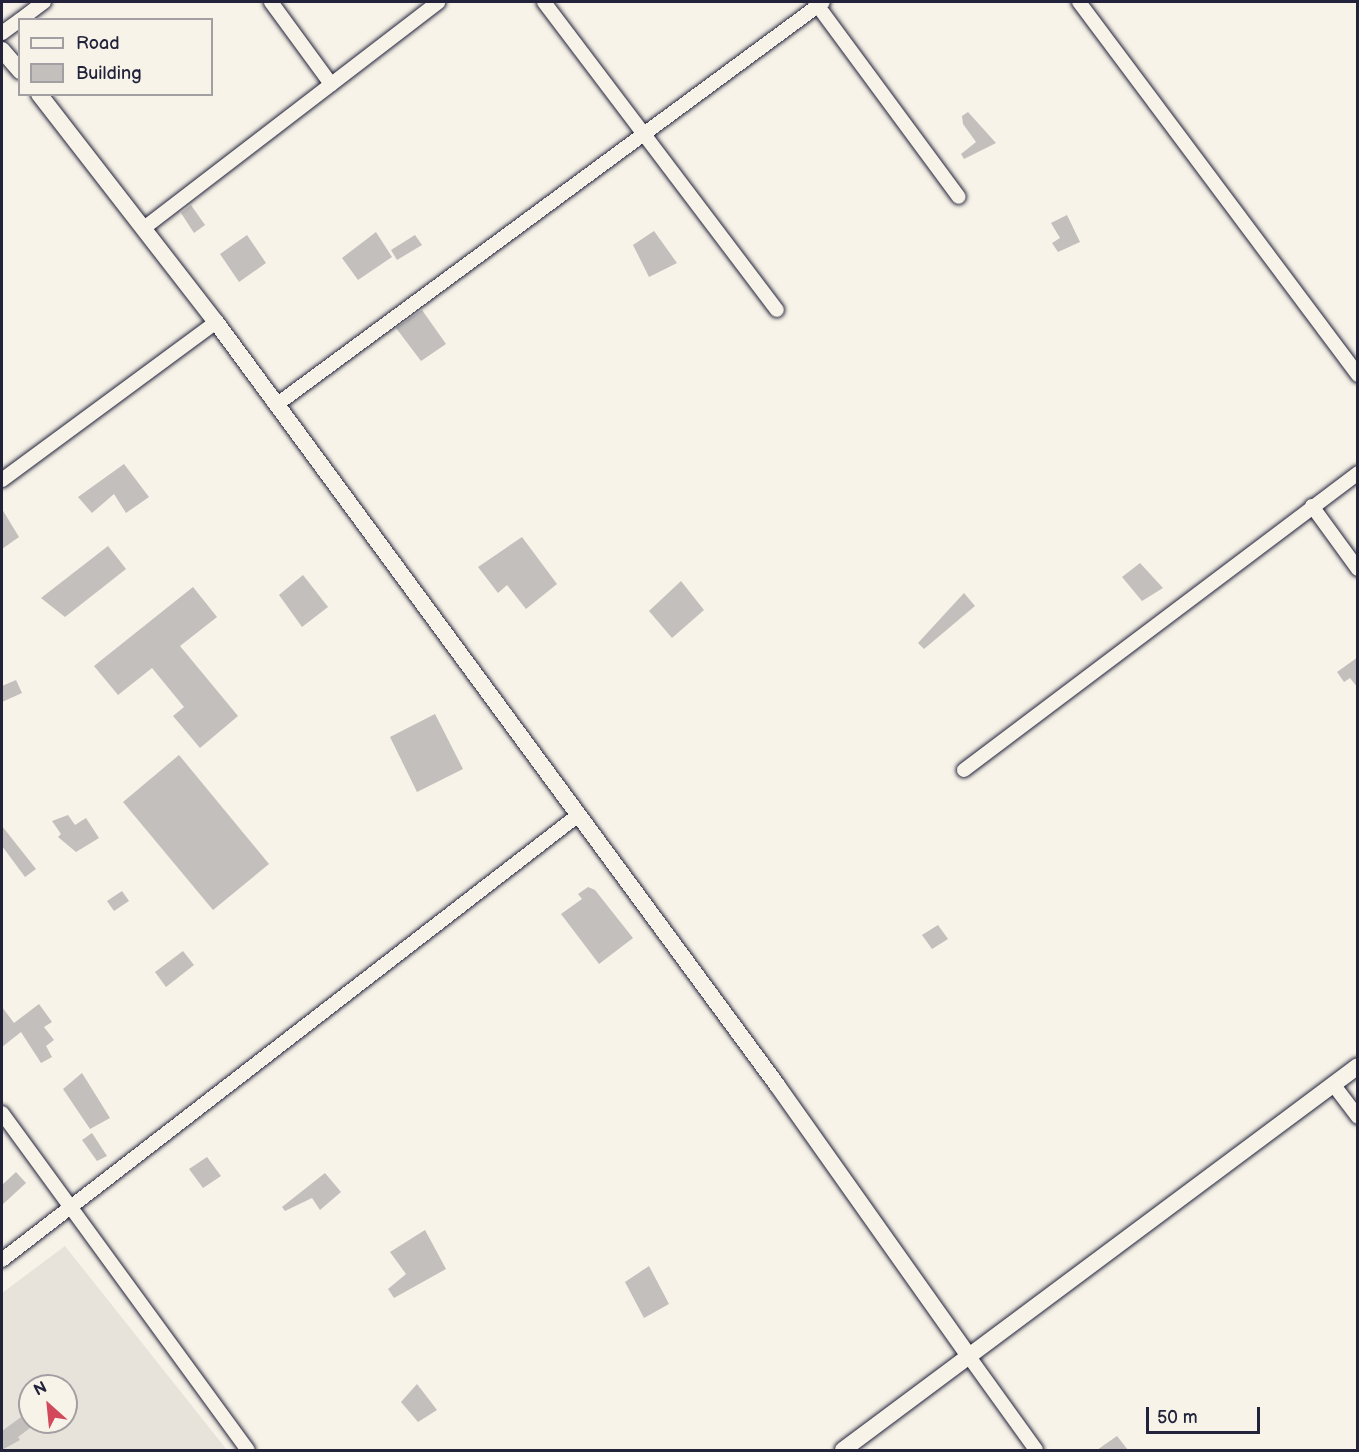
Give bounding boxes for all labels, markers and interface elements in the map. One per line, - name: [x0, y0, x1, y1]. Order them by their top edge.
- legend: [18, 18, 213, 96]
- text: Road: [76, 33, 120, 54]
- text: Building: [76, 63, 142, 84]
- north arrow: [18, 1374, 78, 1434]
- text: N: [31, 1378, 50, 1400]
- scale bar: [1149, 1395, 1263, 1433]
- text: 50 m: [1157, 1407, 1198, 1428]

